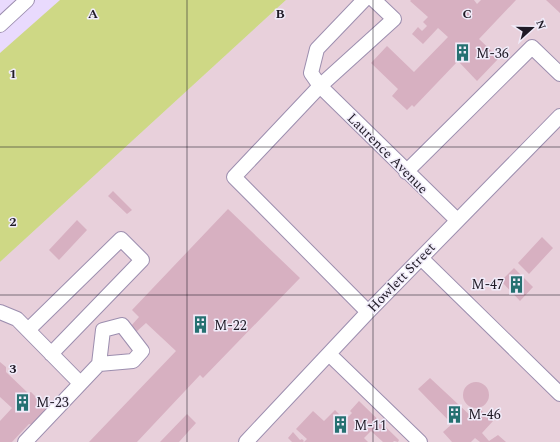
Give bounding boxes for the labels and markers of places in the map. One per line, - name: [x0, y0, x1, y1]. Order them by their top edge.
- building icon: M-36: [453, 43, 473, 63]
- place label: M-36: [476, 43, 509, 64]
- place label: M-47: [471, 274, 504, 295]
- building icon: M-47: [507, 274, 527, 294]
- building icon: M-22: [191, 315, 211, 335]
- place label: M-22: [214, 315, 247, 336]
- building icon: M-23: [13, 392, 33, 412]
- place label: M-23: [36, 392, 69, 413]
- building icon: M-46: [445, 404, 465, 424]
- place label: M-46: [468, 404, 501, 425]
- building icon: M-11: [331, 415, 351, 435]
- place label: M-11: [354, 415, 387, 436]

